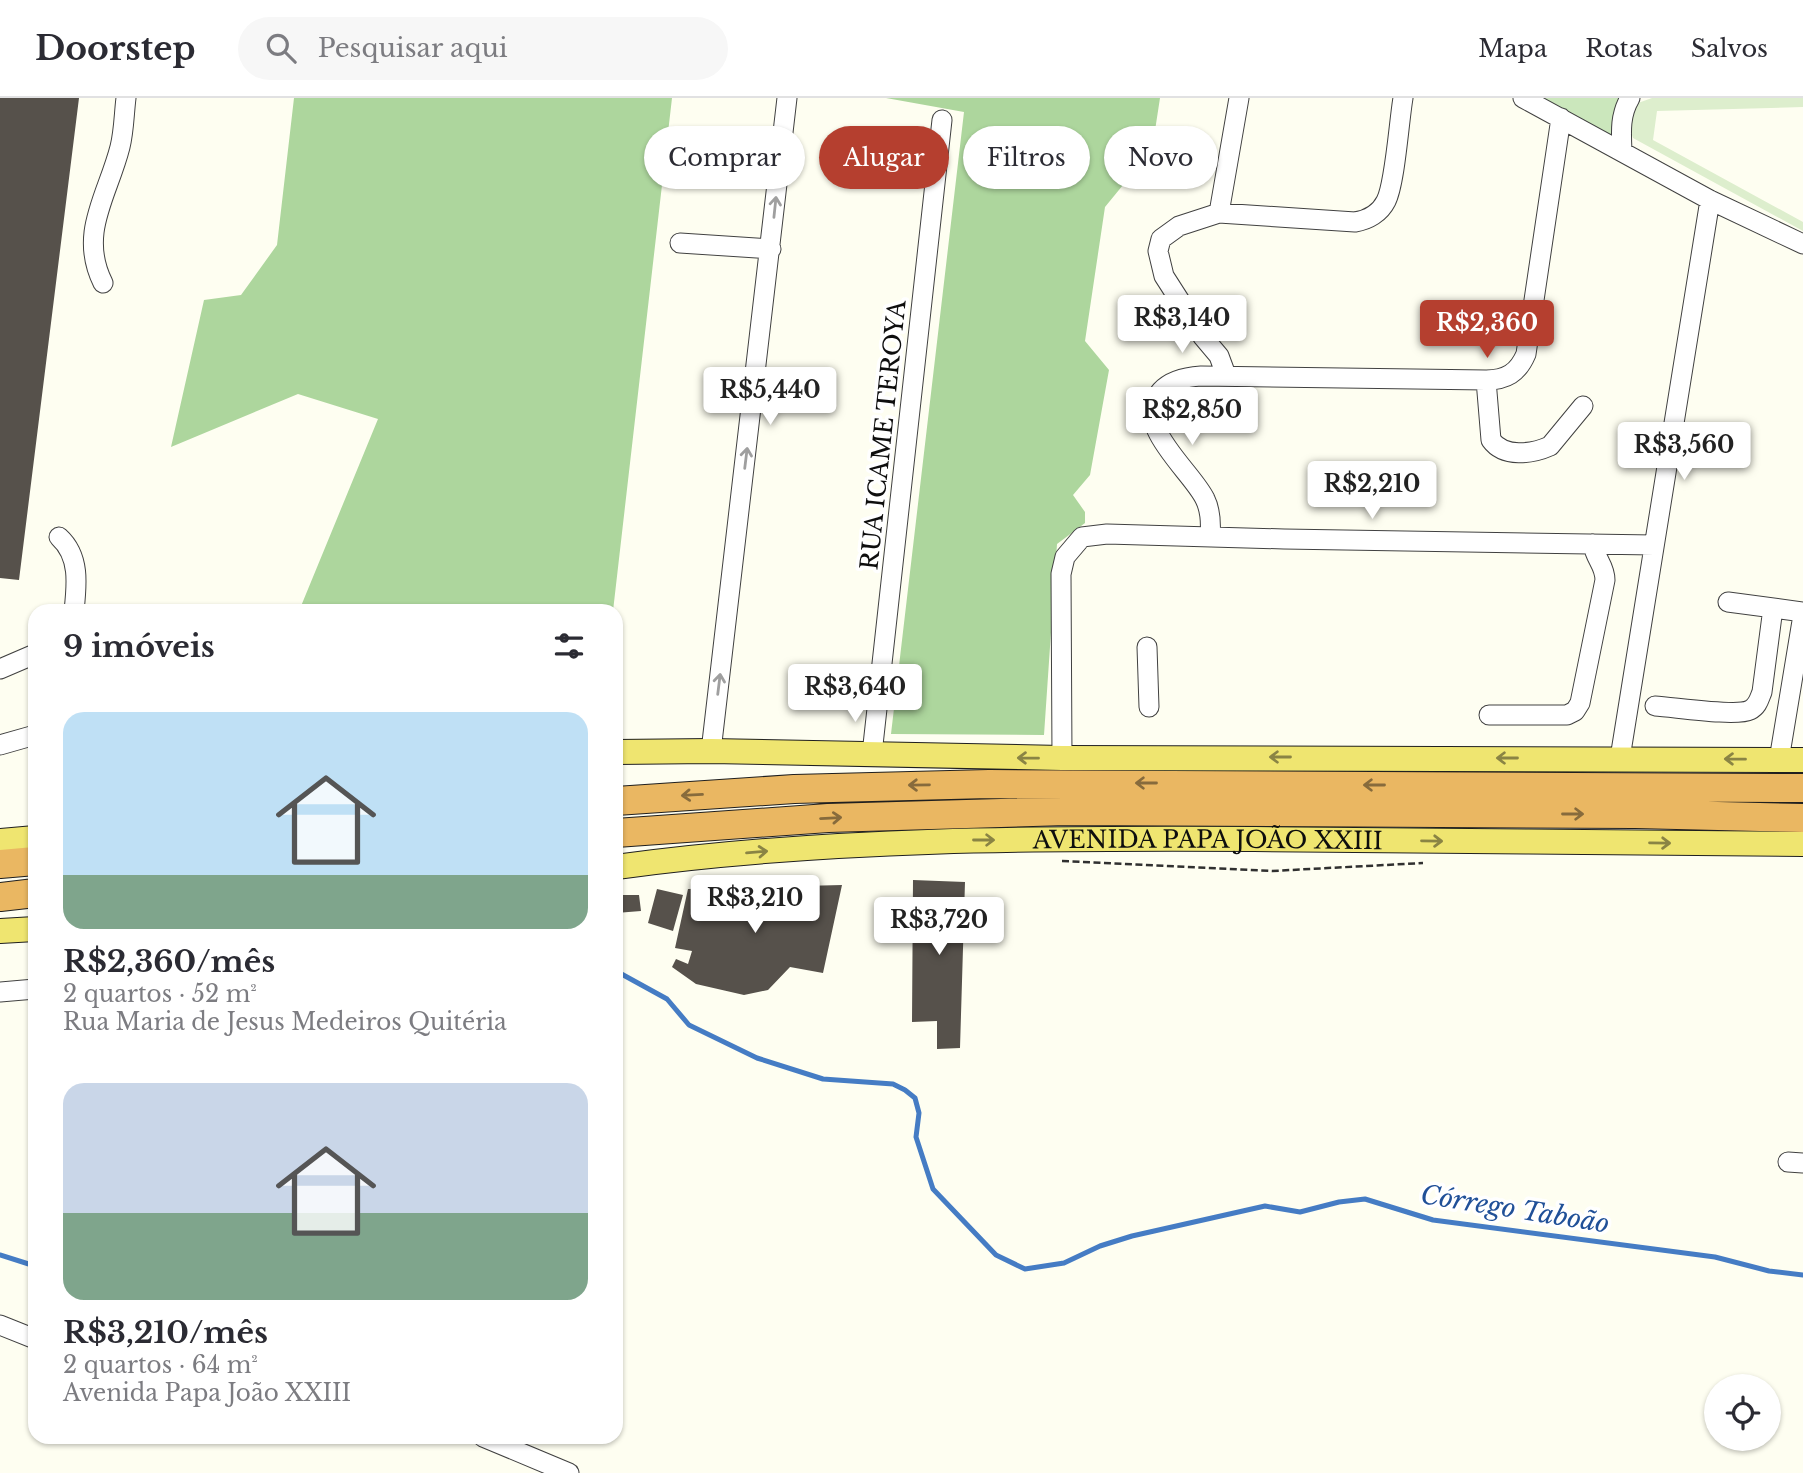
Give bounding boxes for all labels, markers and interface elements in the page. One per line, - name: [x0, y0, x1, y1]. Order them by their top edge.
- search box: [238, 17, 728, 80]
- text: Doorstep: [35, 28, 196, 69]
- icon: search: [262, 29, 300, 67]
- text: Pesquisar aqui: [318, 32, 508, 64]
- text: Mapa: [1478, 34, 1547, 63]
- text: Rotas: [1585, 34, 1653, 63]
- text: Salvos: [1691, 34, 1768, 63]
- chip: Comprar: [644, 126, 805, 189]
- chip: Alugar: [819, 126, 949, 189]
- chip: Filtros: [963, 126, 1090, 189]
- chip: Novo: [1104, 126, 1218, 189]
- one-way arrow: [769, 197, 782, 219]
- pin: R$3,140: [1117, 296, 1247, 355]
- street label: RUA ICAME TEROYA: [854, 298, 912, 571]
- pin: R$2,360: [1422, 300, 1552, 360]
- text: R$3,140: [1134, 304, 1230, 332]
- text: R$2,360: [1436, 309, 1538, 337]
- pin: R$5,440: [705, 368, 835, 427]
- text: R$5,440: [719, 376, 821, 404]
- pin: R$2,850: [1127, 388, 1257, 447]
- text: R$2,850: [1142, 396, 1242, 424]
- pin: R$3,560: [1619, 422, 1749, 482]
- text: R$3,560: [1634, 431, 1734, 459]
- one-way arrow: [739, 447, 752, 470]
- pin: R$2,210: [1307, 462, 1437, 521]
- text: R$2,210: [1324, 470, 1420, 498]
- icon: filters: [550, 627, 588, 665]
- text: 9 imóveis: [63, 628, 215, 665]
- pin: R$3,640: [790, 664, 920, 724]
- one-way arrow: [712, 673, 725, 695]
- text: R$3,640: [804, 673, 906, 701]
- one-way arrow: [1269, 750, 1292, 764]
- one-way arrow: [1017, 751, 1040, 765]
- one-way arrow: [1496, 751, 1519, 765]
- one-way arrow: [1724, 753, 1747, 766]
- icon: home: [263, 757, 389, 883]
- one-way arrow: [1135, 776, 1158, 790]
- one-way arrow: [908, 778, 931, 792]
- one-way arrow: [1363, 778, 1386, 792]
- one-way arrow: [680, 789, 703, 802]
- one-way arrow: [1561, 807, 1584, 821]
- one-way arrow: [819, 811, 842, 824]
- street label: AVENIDA PAPA JOÃO XXIII: [1032, 824, 1383, 855]
- one-way arrow: [972, 833, 995, 847]
- one-way arrow: [1420, 834, 1443, 847]
- one-way arrow: [1648, 836, 1671, 850]
- one-way arrow: [745, 845, 768, 858]
- pin: R$3,210: [690, 876, 820, 935]
- text: R$3,210: [707, 884, 803, 912]
- pin: R$3,720: [874, 898, 1004, 957]
- text: R$3,720: [890, 906, 988, 934]
- text: R$2,360/mês: [63, 943, 275, 980]
- text: 2 quartos · 52 m²: [63, 980, 257, 1008]
- text: Rua Maria de Jesus Medeiros Quitéria: [63, 1008, 507, 1036]
- icon: home: [263, 1128, 389, 1254]
- water label: Córrego Taboão: [1418, 1178, 1612, 1240]
- text: R$3,210/mês: [63, 1314, 268, 1351]
- text: 2 quartos · 64 m²: [63, 1351, 258, 1379]
- map controls: [1704, 1374, 1781, 1451]
- button: locate: [1704, 1374, 1781, 1451]
- text: Avenida Papa João XXIII: [63, 1379, 351, 1407]

